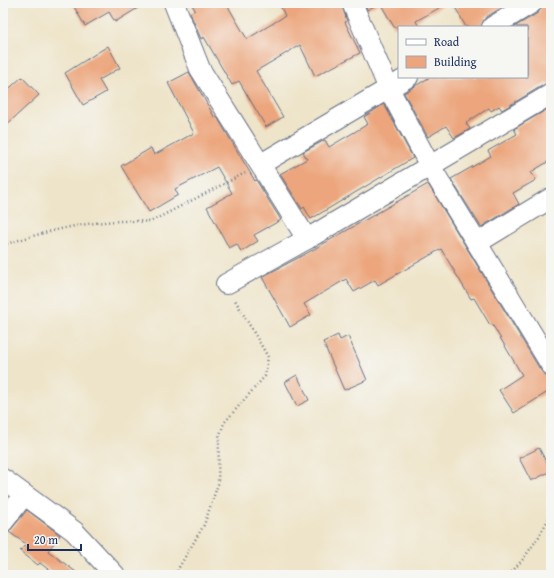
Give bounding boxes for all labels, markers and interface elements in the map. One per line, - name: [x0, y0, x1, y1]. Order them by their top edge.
- legend: [398, 26, 528, 78]
- text: Road: [434, 33, 460, 50]
- text: Building: [434, 53, 477, 70]
- scale bar: [28, 526, 81, 552]
- text: 20 m: [34, 531, 58, 548]

